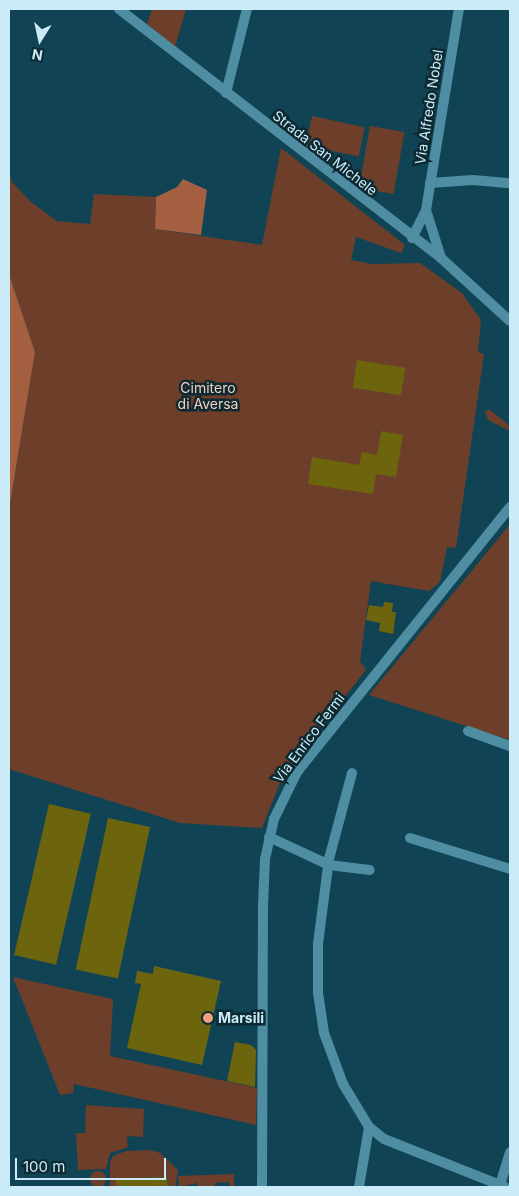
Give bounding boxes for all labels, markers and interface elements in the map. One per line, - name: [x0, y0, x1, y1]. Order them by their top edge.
- north arrow: [15, 15, 65, 65]
- text: N: [31, 46, 44, 65]
- street label: Via Alfredo Nobel: [412, 48, 446, 166]
- street label: Strada San Michele: [269, 107, 381, 199]
- park label: Cimitero di Aversa: [178, 380, 238, 412]
- street label: Via Enrico Fermi: [270, 690, 348, 786]
- place label: Marsili: [218, 1010, 264, 1026]
- marker: Marsili: [202, 1012, 214, 1024]
- scale bar: [18, 1148, 169, 1180]
- text: 100 m: [23, 1157, 65, 1176]

